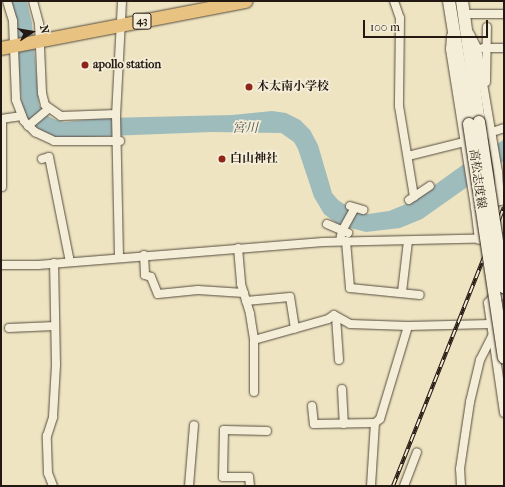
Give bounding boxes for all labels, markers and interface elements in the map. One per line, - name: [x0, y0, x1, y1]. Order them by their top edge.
- north arrow: [12, 12, 52, 52]
- road number: 43: [132, 12, 152, 30]
- scale bar: [365, 12, 490, 38]
- text: 100 m: [370, 20, 400, 34]
- text: N: [37, 24, 51, 35]
- place label: apollo station: [93, 58, 161, 72]
- marker: apollo station: [80, 60, 90, 70]
- place label: 木太南小学校: [257, 80, 329, 94]
- marker: 木太南小学校: [244, 82, 254, 92]
- water label: 宮川: [232, 120, 258, 136]
- street label: 高松志度線: [466, 148, 488, 210]
- place label: 白山神社: [230, 152, 278, 166]
- marker: 白山神社: [217, 154, 227, 164]

